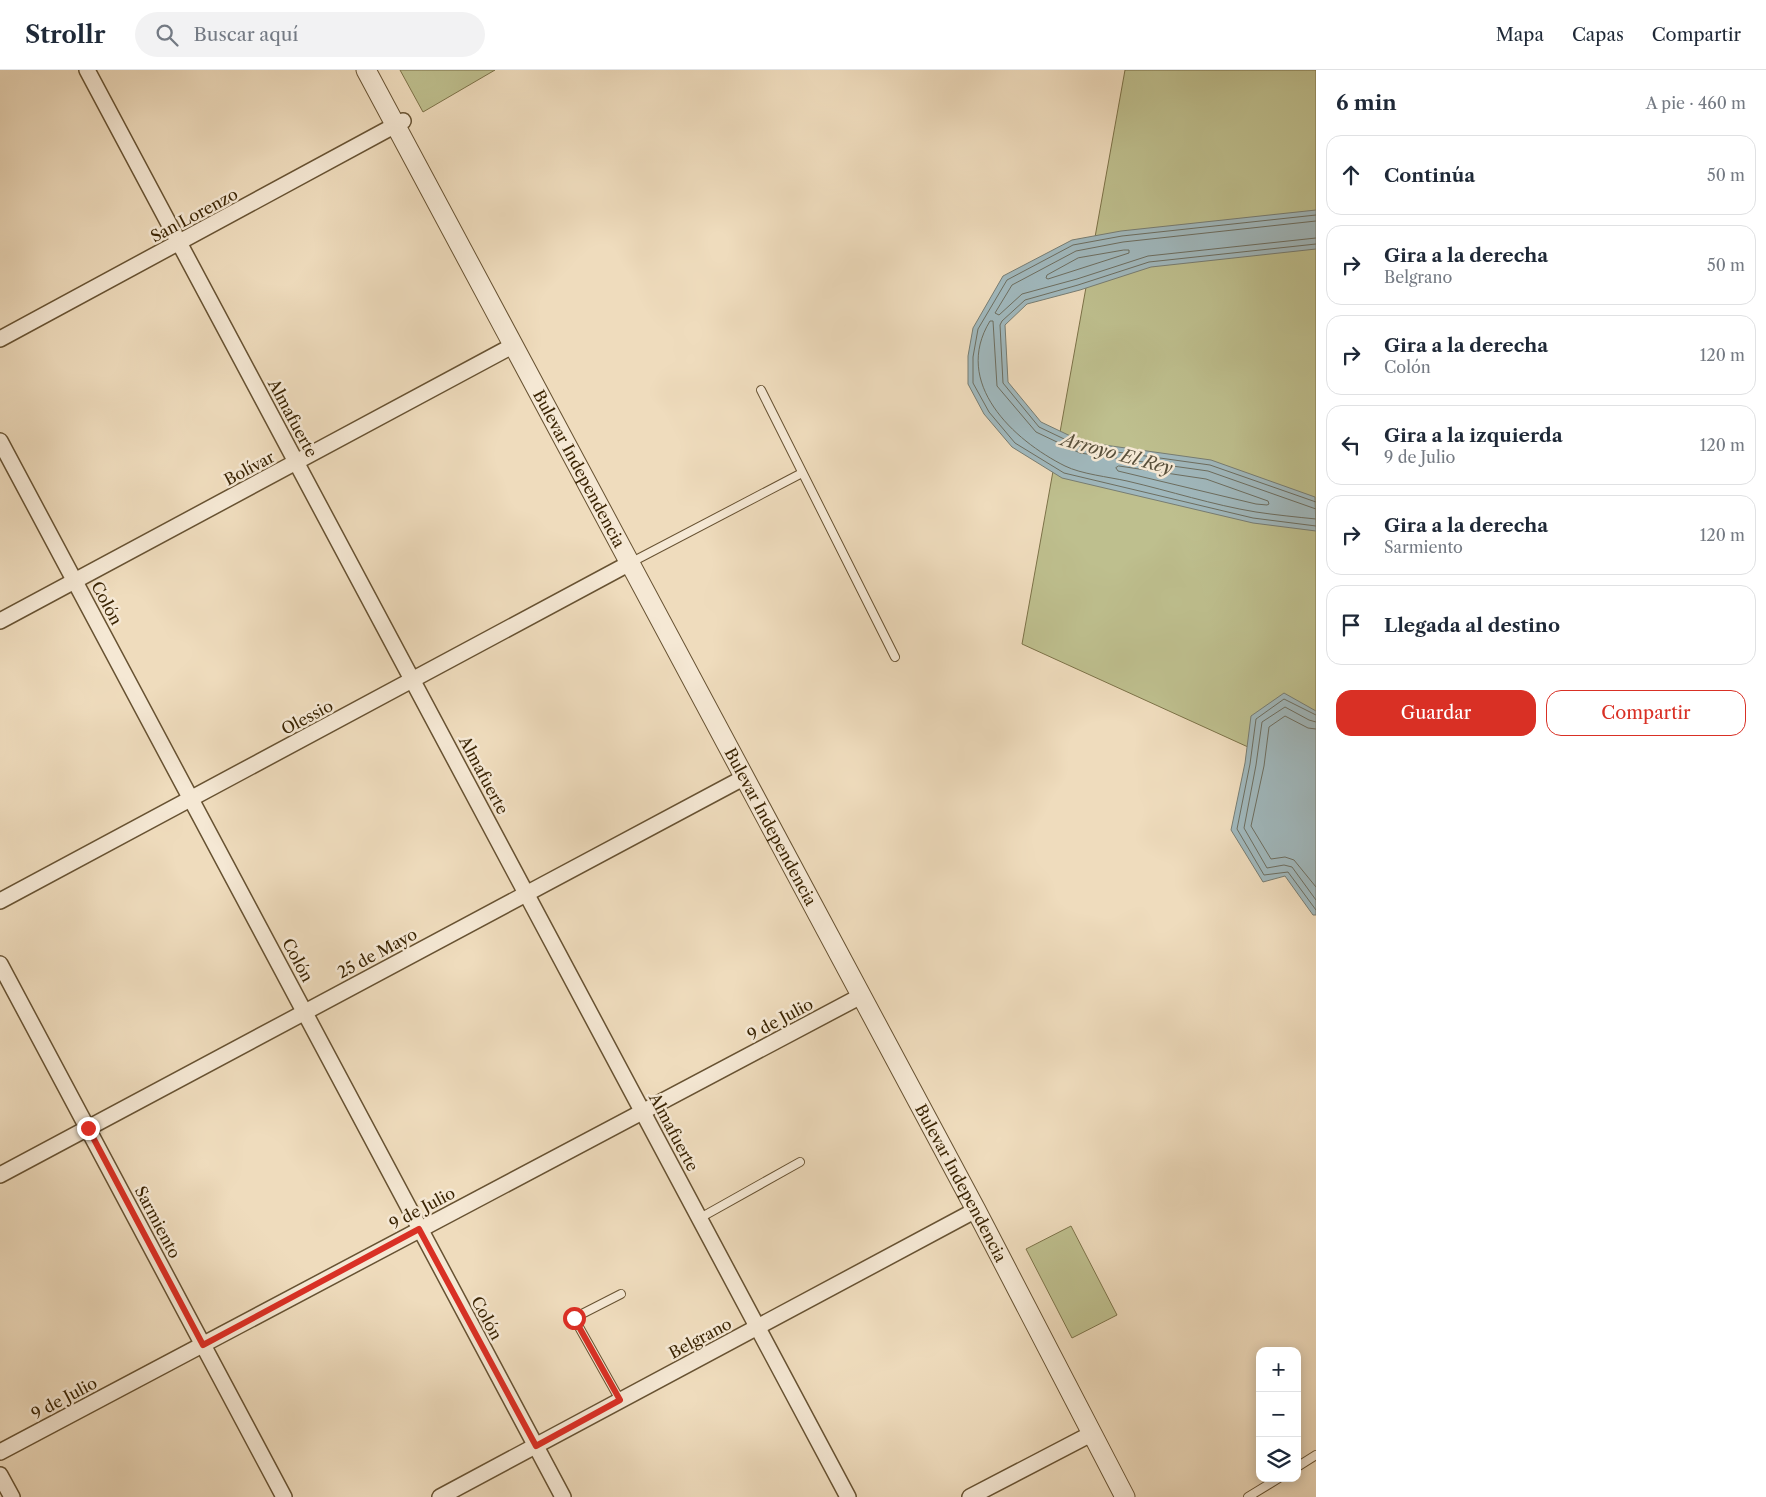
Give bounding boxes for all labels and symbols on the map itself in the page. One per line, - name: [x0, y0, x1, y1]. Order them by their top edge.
- street label: San Lorenzo: [147, 184, 241, 246]
- street label: Almafuerte: [264, 375, 322, 461]
- street label: Bulevar Independencia: [529, 386, 630, 551]
- water label: Arroyo El Rey: [1056, 428, 1175, 479]
- street label: Bolívar: [221, 446, 278, 489]
- street label: Colón: [87, 578, 127, 628]
- street label: Olessio: [278, 695, 336, 739]
- street label: Almafuerte: [455, 732, 513, 818]
- street label: Bulevar Independencia: [720, 744, 821, 909]
- street label: 25 de Mayo: [334, 924, 420, 982]
- street label: Colón: [278, 935, 318, 985]
- street label: 9 de Julio: [744, 993, 816, 1045]
- street label: Almafuerte: [645, 1089, 703, 1175]
- street label: Bulevar Independencia: [911, 1100, 1011, 1266]
- route end: [77, 1117, 100, 1140]
- street label: Sarmiento: [131, 1182, 185, 1262]
- street label: 9 de Julio: [386, 1182, 458, 1234]
- street label: Colón: [467, 1293, 507, 1343]
- route start: [563, 1307, 586, 1330]
- street label: Belgrano: [665, 1313, 735, 1363]
- street label: 9 de Julio: [28, 1372, 100, 1424]

